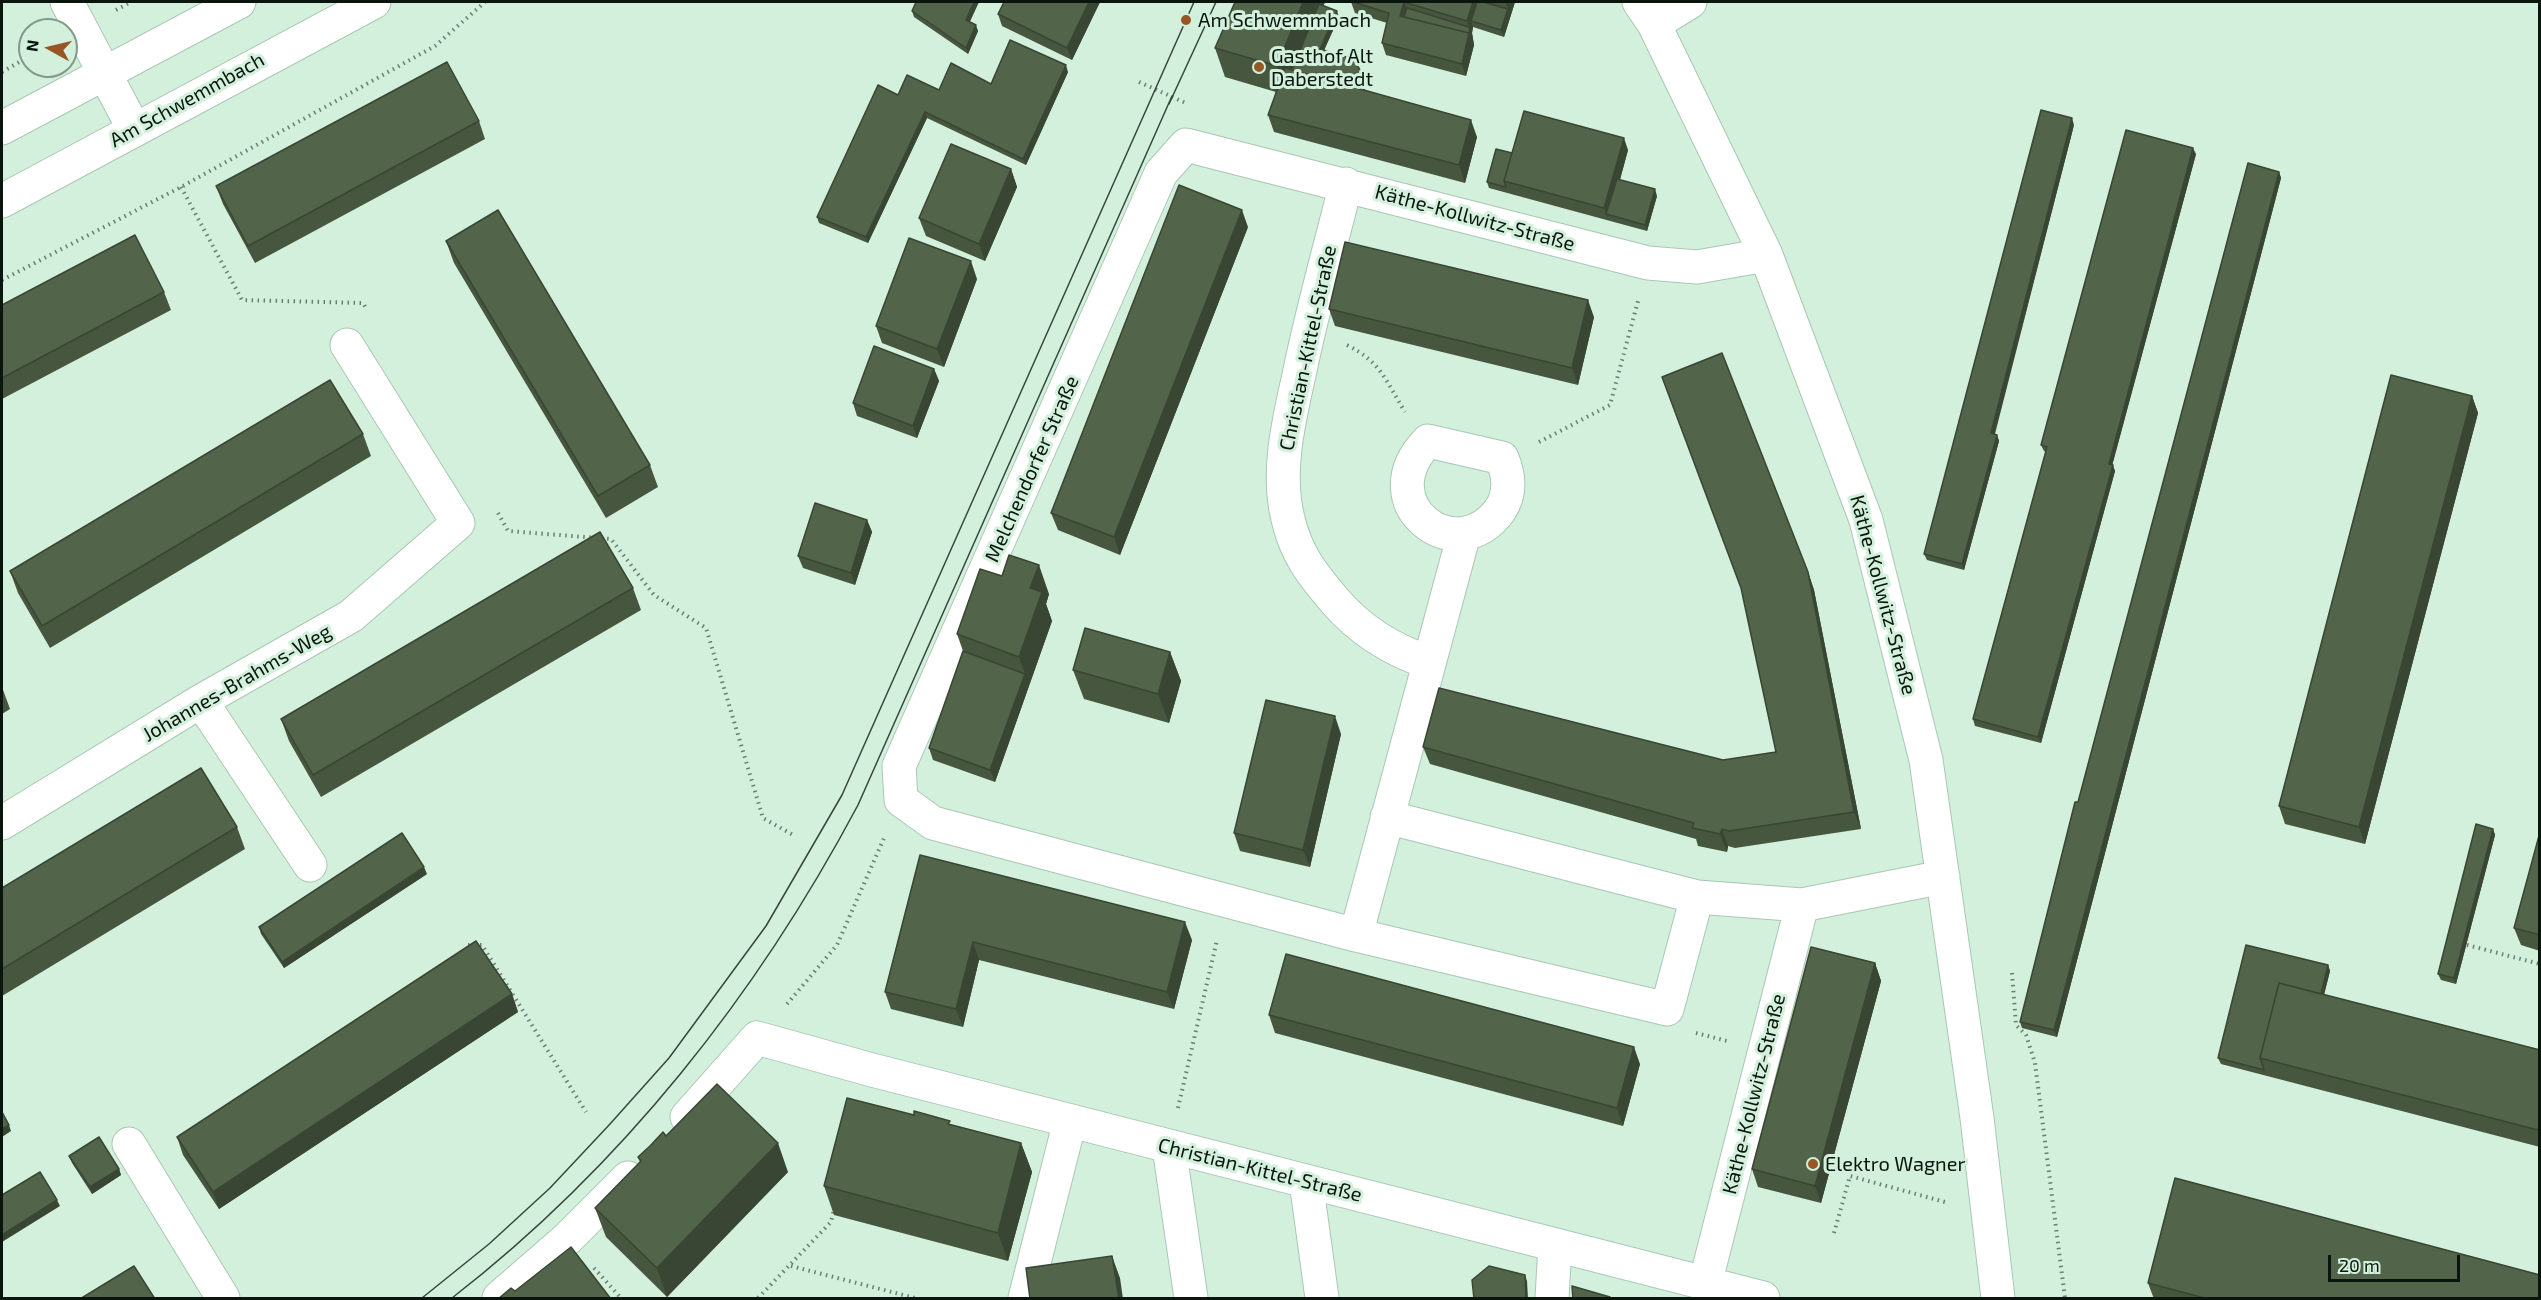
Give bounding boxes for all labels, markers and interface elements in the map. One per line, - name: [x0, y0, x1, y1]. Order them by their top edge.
- place label: Am Schwemmbach: [1198, 8, 1371, 32]
- marker: Am Schwemmbach: [1179, 13, 1193, 27]
- north arrow: [18, 18, 78, 78]
- text: N: [21, 39, 42, 53]
- place label: Gasthof Alt Daberstedt: [1271, 44, 1373, 91]
- street label: Am Schwemmbach: [106, 48, 268, 152]
- marker: Gasthof Alt Daberstedt: [1252, 60, 1266, 74]
- street label: Käthe-Kollwitz-Straße: [1372, 180, 1578, 256]
- street label: Christian-Kittel-Straße: [1275, 243, 1341, 453]
- street label: Melchendorfer Straße: [980, 372, 1084, 566]
- street label: Käthe-Kollwitz-Straße: [1845, 492, 1921, 698]
- street label: Johannes-Brahms-Weg: [138, 619, 336, 747]
- street label: Käthe-Kollwitz-Straße: [1717, 991, 1791, 1197]
- street label: Christian-Kittel-Straße: [1156, 1133, 1364, 1207]
- place label: Elektro Wagner: [1825, 1152, 1965, 1176]
- marker: Elektro Wagner: [1806, 1157, 1820, 1171]
- scale bar: [2331, 1243, 2463, 1281]
- text: 20 m: [2339, 1254, 2380, 1276]

